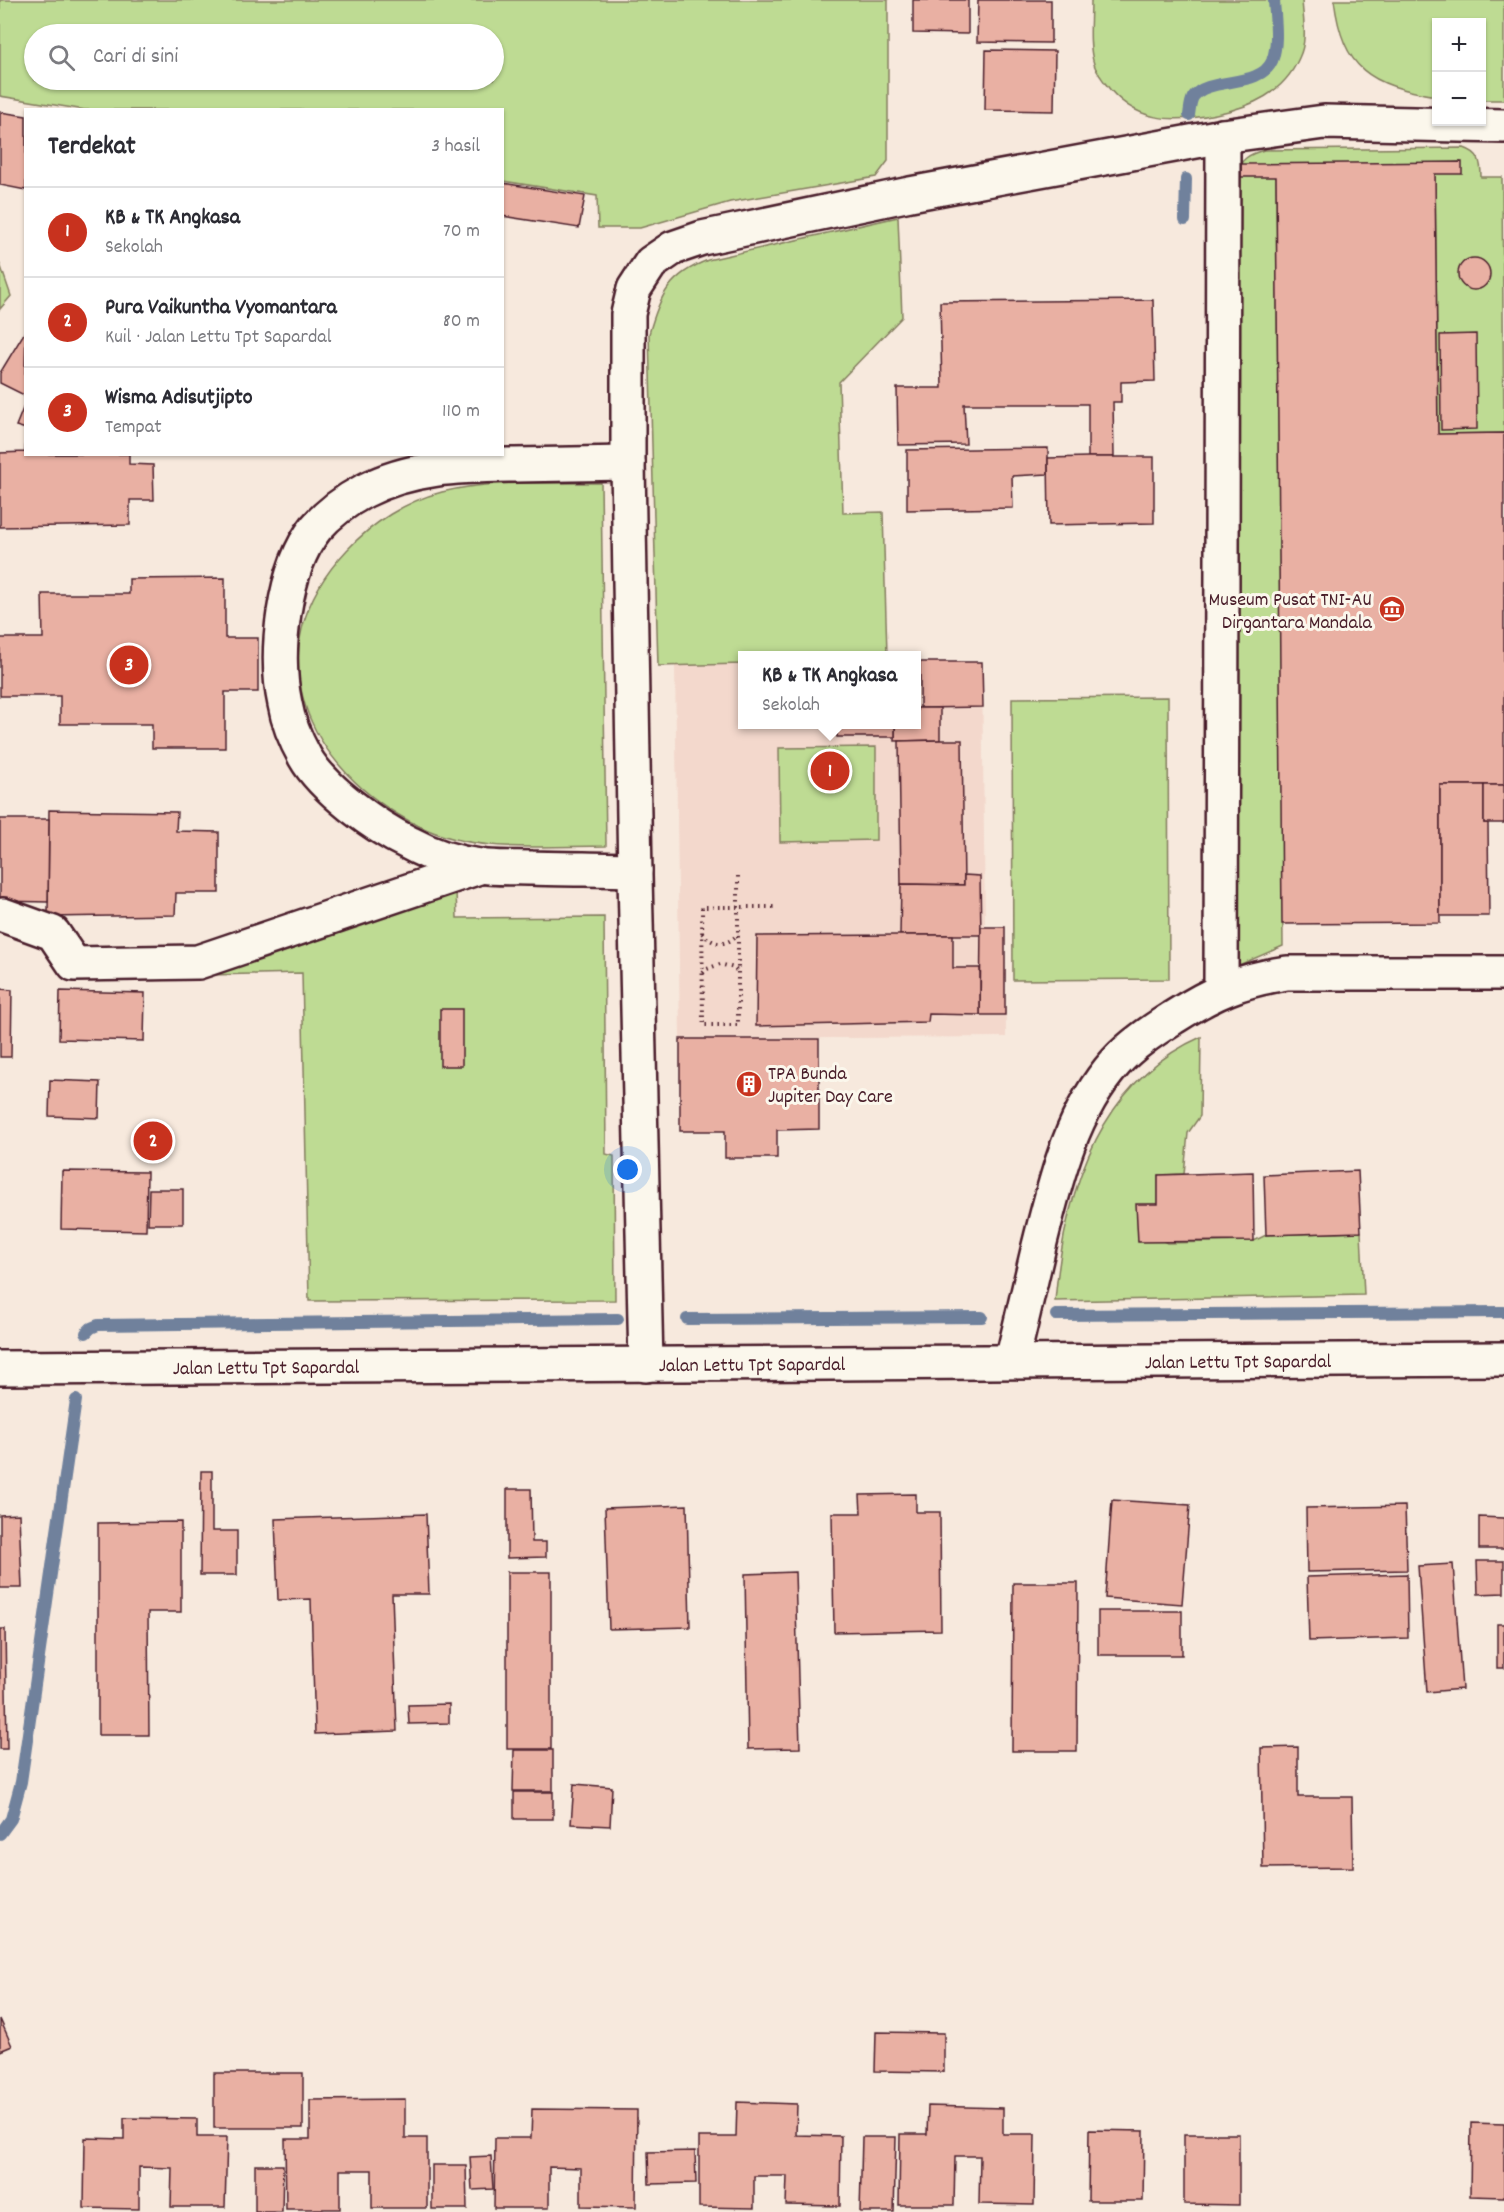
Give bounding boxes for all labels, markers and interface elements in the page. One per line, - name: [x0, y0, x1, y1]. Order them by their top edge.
- map controls: [1432, 18, 1486, 126]
- button: +: [1432, 18, 1486, 72]
- search box: [24, 24, 504, 90]
- icon: search: [45, 41, 78, 74]
- text: Cari di sini: [93, 42, 178, 73]
- button: −: [1432, 72, 1486, 126]
- text: Terdekat: [48, 129, 136, 166]
- text: 3 hasil: [431, 133, 480, 161]
- text: KB & TK Angkasa: [105, 203, 240, 234]
- text: 1: [65, 218, 70, 246]
- text: 70 m: [443, 218, 480, 246]
- text: Sekolah: [105, 234, 163, 262]
- text: Pura Vaikuntha Vyomantara: [105, 293, 337, 324]
- text: 2: [63, 308, 72, 336]
- text: 80 m: [443, 308, 480, 336]
- text: Kuil · Jalan Lettu Tpt Sapardal: [105, 324, 332, 352]
- text: Wisma Adisutjipto: [105, 383, 252, 414]
- text: 3: [63, 398, 72, 426]
- text: 110 m: [442, 398, 480, 426]
- text: Tempat: [105, 414, 162, 442]
- place label: Museum Pusat TNI-AU Dirgantara Mandala: [1209, 587, 1373, 638]
- museum icon: Museum Pusat TNI-AU Dirgantara Mandala: [1377, 594, 1407, 624]
- pin: 3: [110, 642, 148, 688]
- popup: [738, 651, 921, 729]
- text: KB & TK Angkasa: [762, 661, 897, 692]
- text: Sekolah: [762, 692, 820, 720]
- pin: 1: [810, 748, 850, 794]
- place label: TPA Bunda Jupiter Day Care: [768, 1061, 893, 1112]
- building icon: TPA Bunda Jupiter Day Care: [734, 1069, 764, 1099]
- pin: 2: [134, 1118, 172, 1164]
- your location: [613, 1155, 642, 1184]
- street label: Jalan Lettu Tpt Sapardal: [1145, 1349, 1332, 1378]
- street label: Jalan Lettu Tpt Sapardal: [659, 1352, 846, 1381]
- street label: Jalan Lettu Tpt Sapardal: [173, 1355, 360, 1384]

